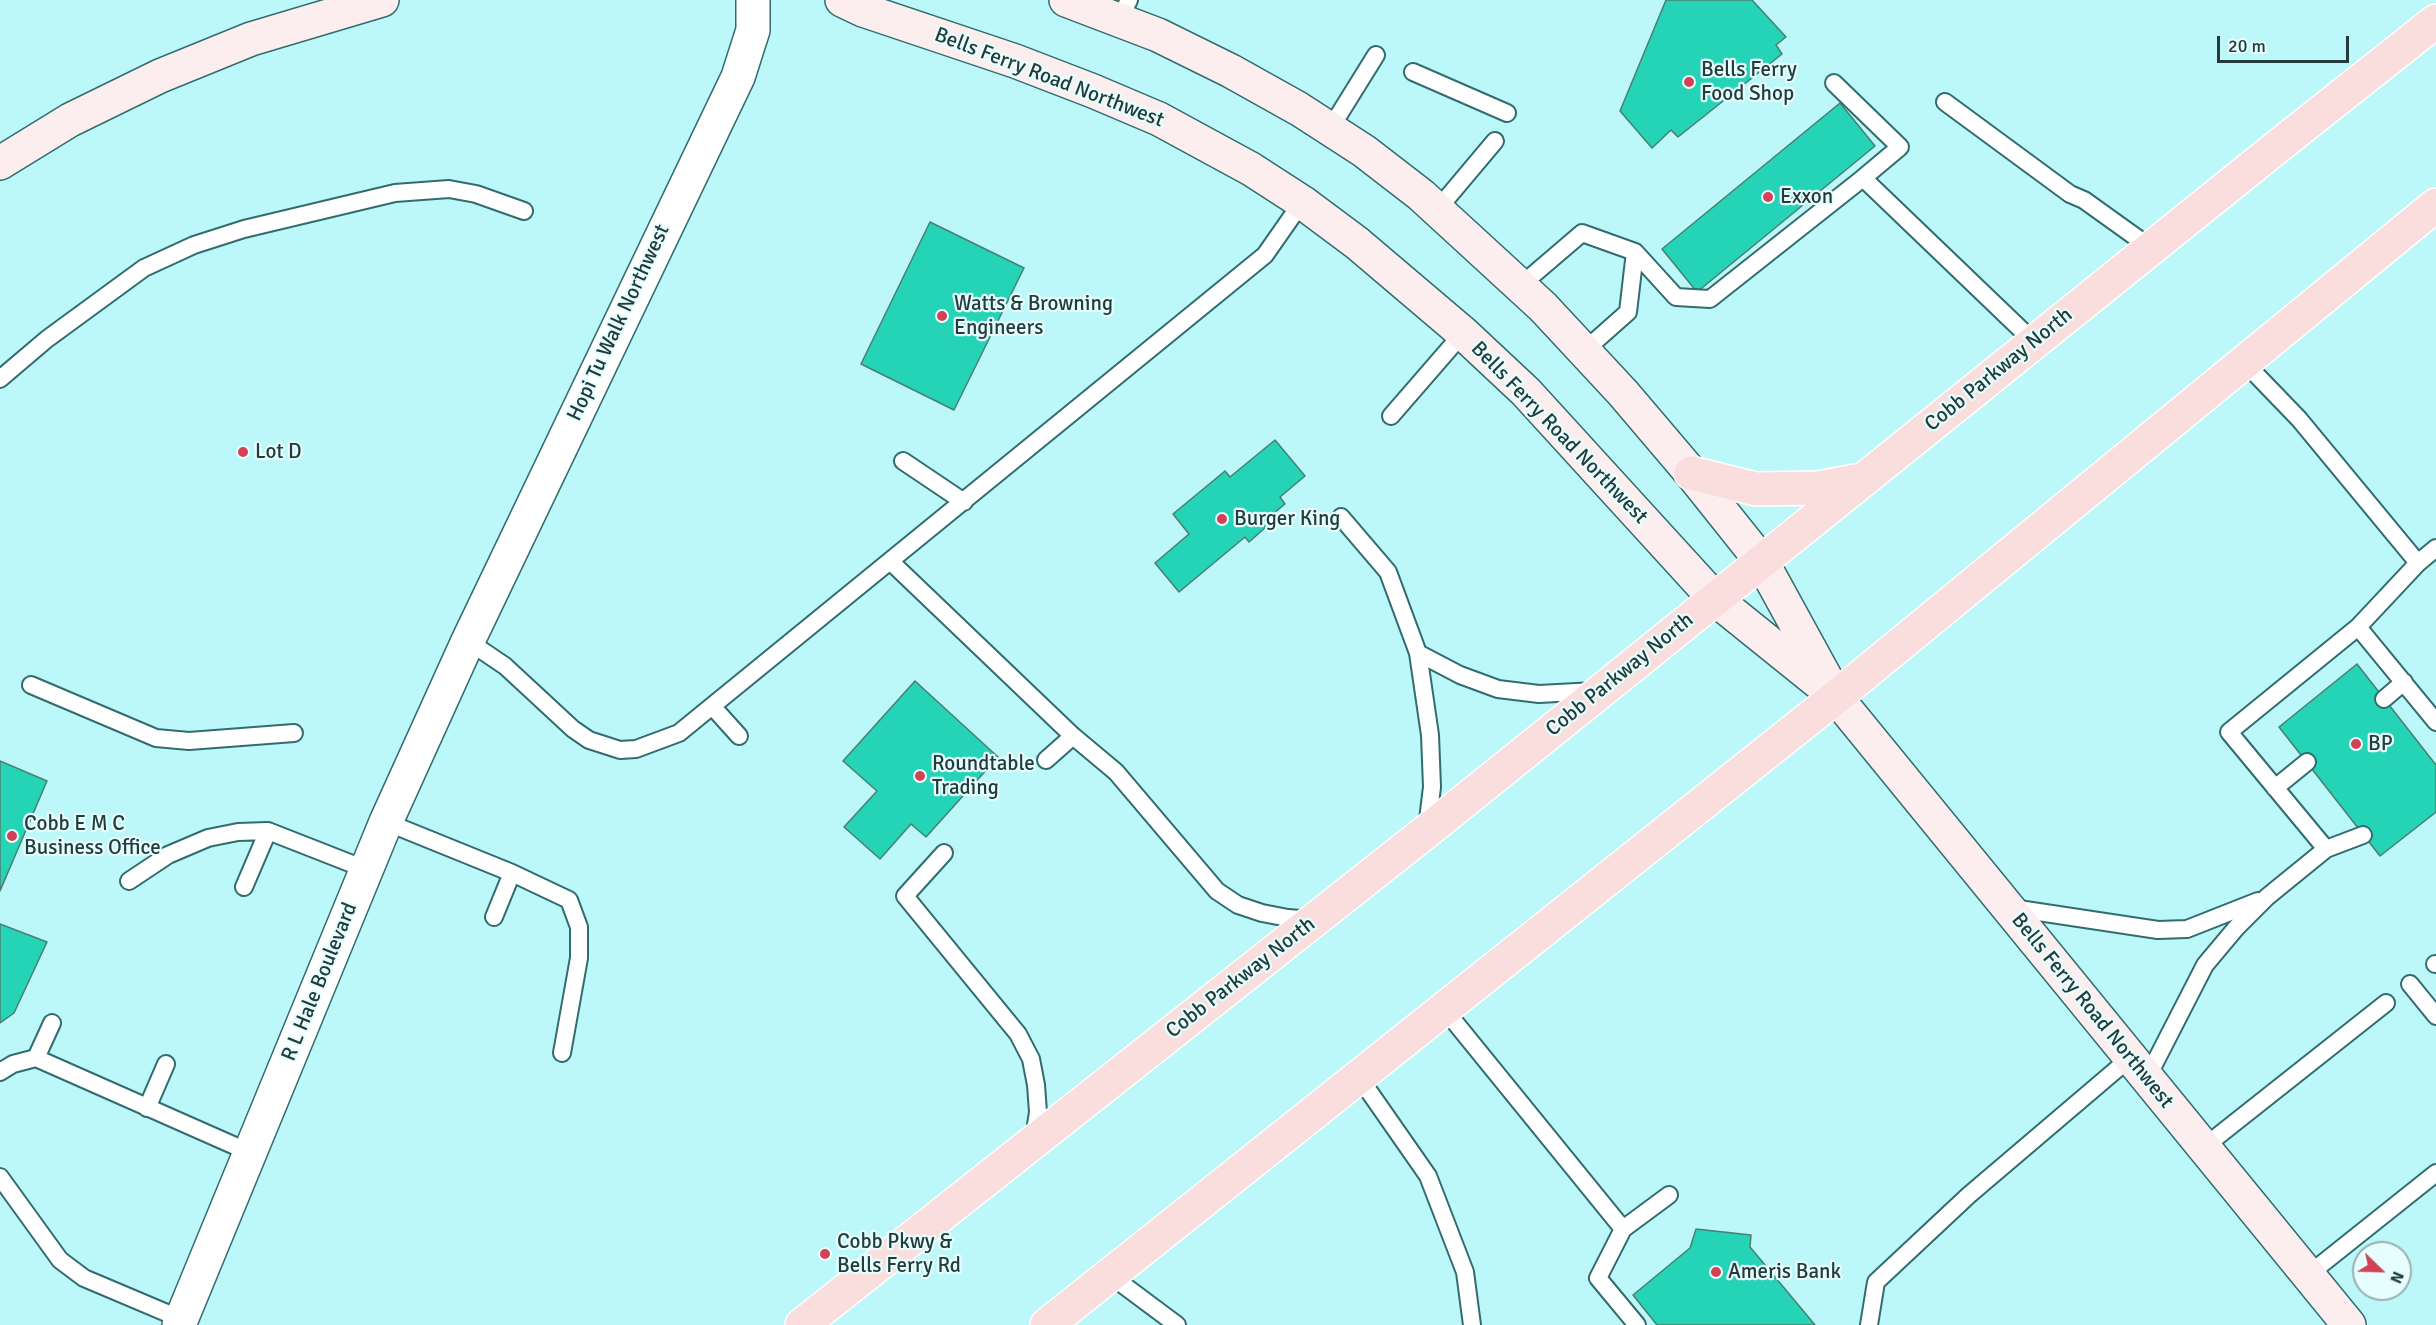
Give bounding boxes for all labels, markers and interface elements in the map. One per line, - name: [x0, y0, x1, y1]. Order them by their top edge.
- street label: Bells Ferry Road Northwest: [931, 23, 1167, 133]
- scale bar: [2220, 24, 2352, 62]
- text: 20 m: [2228, 35, 2266, 57]
- place label: Bells Ferry Food Shop: [1701, 57, 1797, 107]
- marker: Bells Ferry Food Shop: [1682, 75, 1696, 89]
- place label: Exxon: [1780, 184, 1833, 210]
- marker: Exxon: [1761, 190, 1775, 204]
- street label: Hopi Tu Walk Northwest: [562, 221, 676, 425]
- place label: Watts & Browning Engineers: [954, 291, 1113, 341]
- street label: Cobb Parkway North: [1920, 303, 2078, 437]
- marker: Watts & Browning Engineers: [935, 309, 949, 323]
- street label: Bells Ferry Road Northwest: [1465, 337, 1653, 529]
- place label: Lot D: [255, 439, 302, 465]
- marker: Lot D: [236, 445, 250, 459]
- place label: Burger King: [1234, 506, 1340, 532]
- marker: Burger King: [1215, 512, 1229, 526]
- street label: Cobb Parkway North: [1541, 608, 1699, 742]
- place label: BP: [2368, 731, 2393, 757]
- marker: BP: [2349, 737, 2363, 751]
- place label: Roundtable Trading: [932, 751, 1035, 801]
- marker: Roundtable Trading: [913, 769, 927, 783]
- place label: Cobb E M C Business Office: [24, 811, 161, 861]
- marker: Cobb E M C Business Office: [5, 829, 19, 843]
- street label: R L Hale Boulevard: [277, 899, 363, 1065]
- street label: Bells Ferry Road Northwest: [2006, 908, 2178, 1114]
- street label: Cobb Parkway North: [1161, 912, 1321, 1044]
- place label: Cobb Pkwy & Bells Ferry Rd: [837, 1229, 961, 1279]
- north arrow: [2352, 1241, 2412, 1301]
- marker: Cobb Pkwy & Bells Ferry Rd: [818, 1247, 832, 1261]
- place label: Ameris Bank: [1728, 1259, 1841, 1285]
- marker: Ameris Bank: [1709, 1265, 1723, 1279]
- text: N: [2385, 1268, 2408, 1286]

